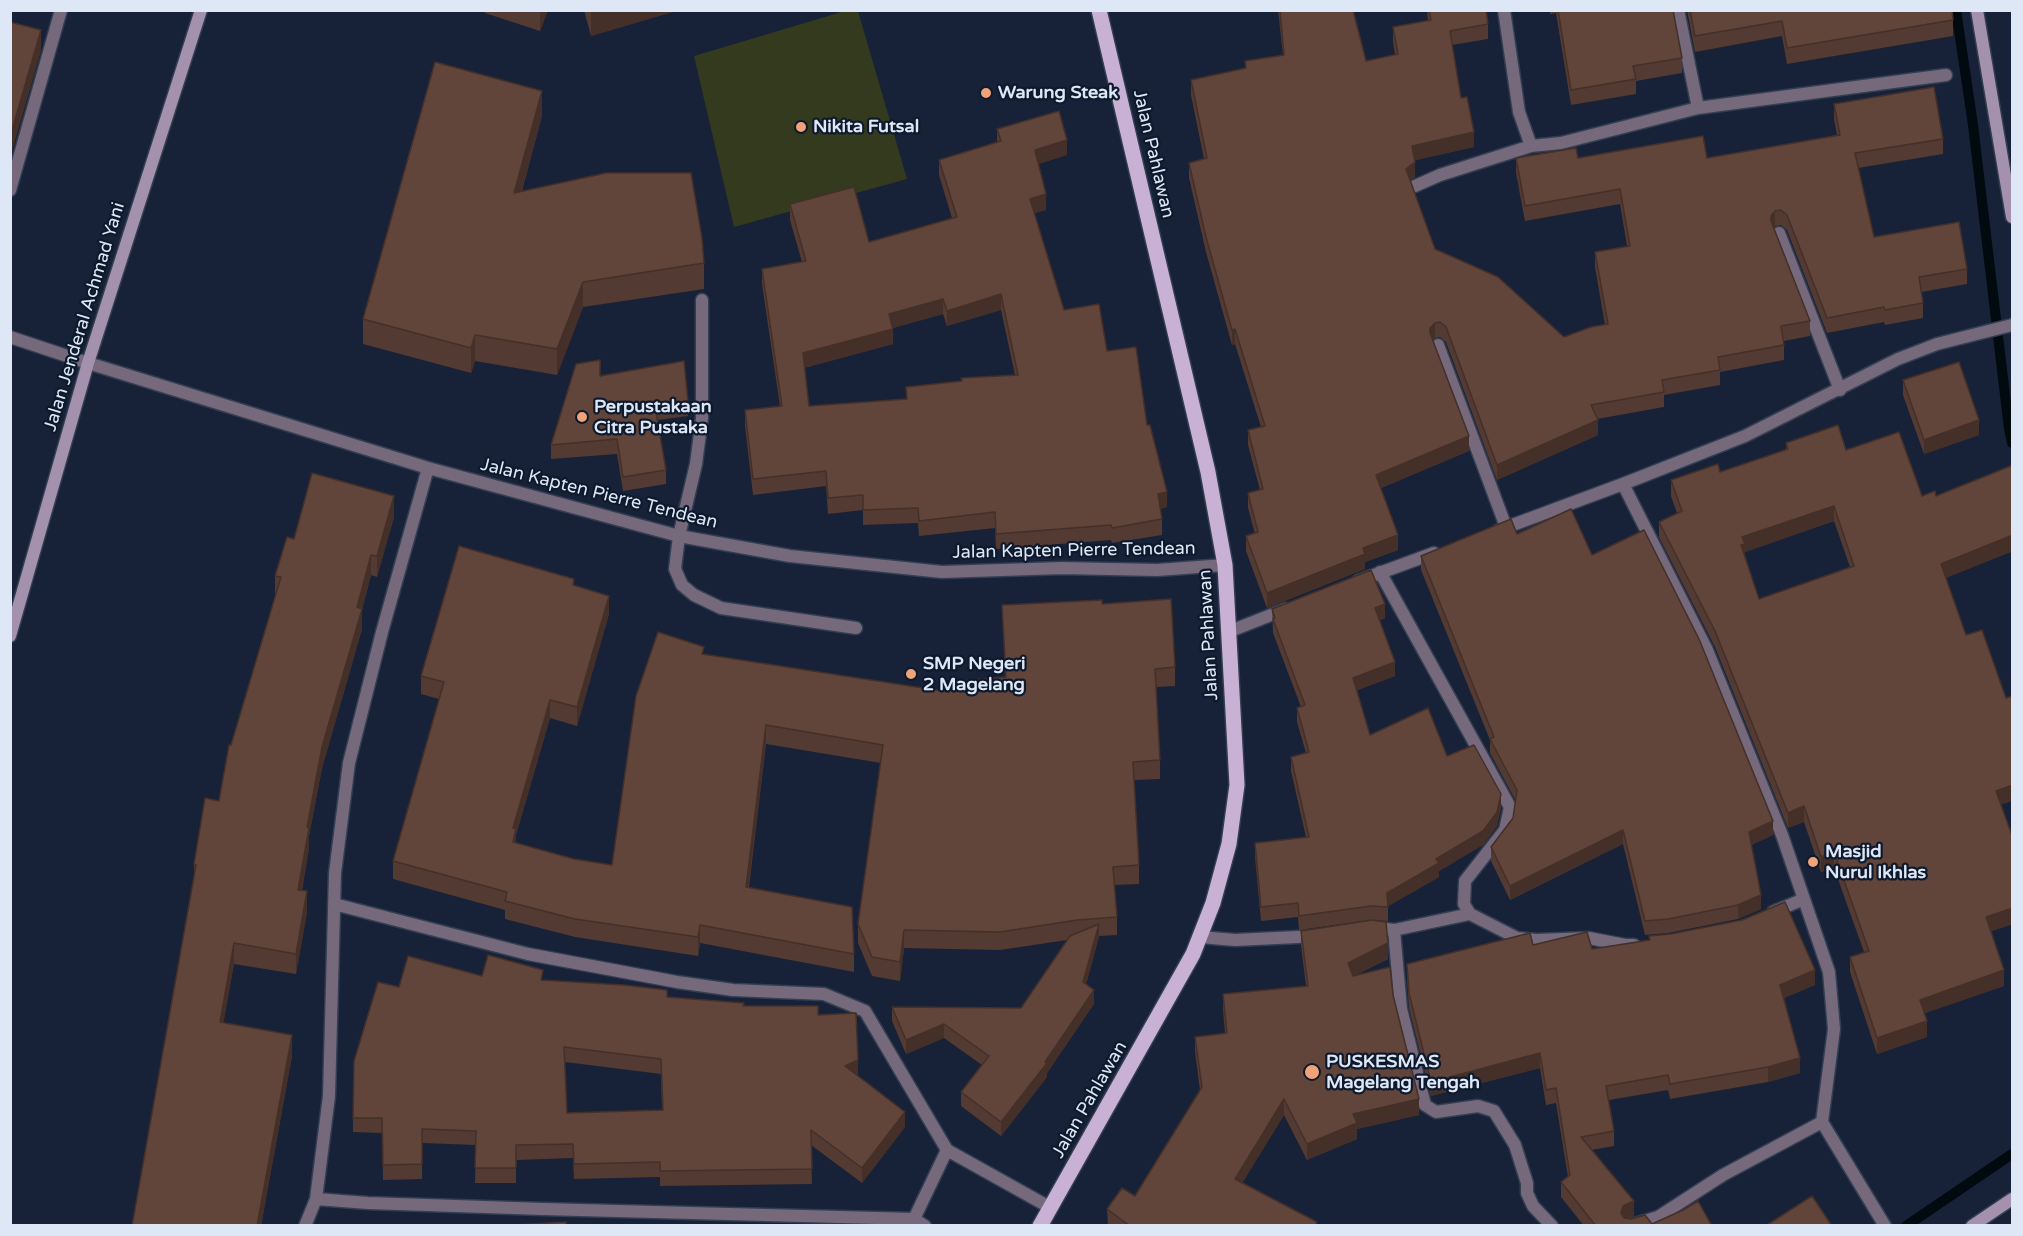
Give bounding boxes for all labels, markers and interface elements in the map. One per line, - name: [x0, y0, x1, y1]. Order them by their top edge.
- place label: Warung Steak: [998, 82, 1118, 104]
- marker: Warung Steak: [979, 86, 993, 100]
- street label: Jalan Pahlawan: [1128, 88, 1178, 220]
- place label: Nikita Futsal: [813, 116, 919, 138]
- marker: Nikita Futsal: [794, 120, 808, 134]
- street label: Jalan Jenderal Achmad Yani: [40, 200, 130, 434]
- place label: Perpustakaan Citra Pustaka: [594, 396, 712, 438]
- marker: Perpustakaan Citra Pustaka: [575, 410, 589, 424]
- street label: Jalan Kapten Pierre Tendean: [478, 454, 720, 534]
- street label: Jalan Kapten Pierre Tendean: [952, 538, 1196, 564]
- street label: Jalan Pahlawan: [1195, 569, 1223, 701]
- place label: SMP Negeri 2 Magelang: [923, 653, 1026, 696]
- marker: SMP Negeri 2 Magelang: [904, 667, 918, 681]
- place label: Masjid Nurul Ikhlas: [1825, 841, 1926, 884]
- marker: Masjid Nurul Ikhlas: [1806, 855, 1820, 869]
- street label: Jalan Pahlawan: [1048, 1038, 1132, 1162]
- place label: PUSKESMAS Magelang Tengah: [1326, 1051, 1480, 1094]
- marker: PUSKESMAS Magelang Tengah: [1303, 1063, 1321, 1081]

